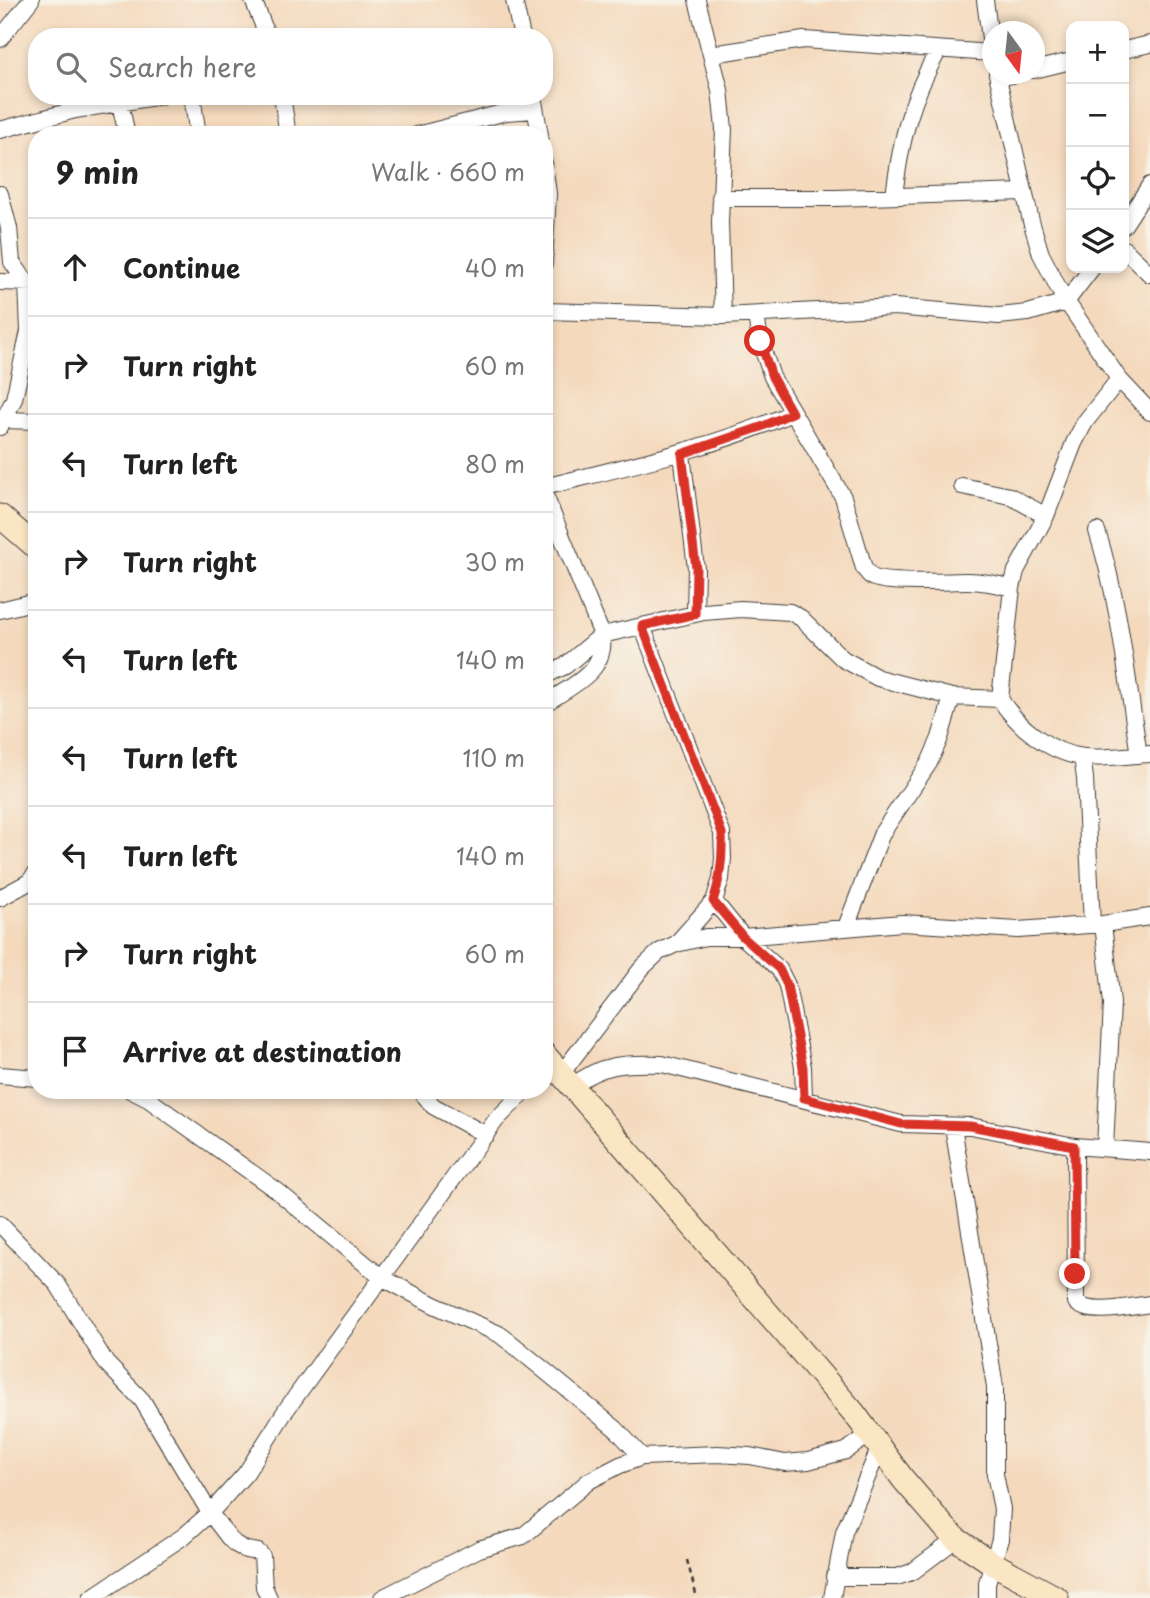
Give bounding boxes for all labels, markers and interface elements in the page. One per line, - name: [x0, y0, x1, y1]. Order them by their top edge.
- north arrow: [982, 21, 1045, 84]
- map controls: [1066, 21, 1129, 273]
- button: +: [1066, 21, 1129, 84]
- search box: [28, 28, 553, 105]
- text: Search here: [108, 47, 257, 86]
- icon: search: [52, 48, 90, 86]
- button: −: [1066, 84, 1129, 147]
- button: locate: [1066, 147, 1129, 210]
- text: 9 min: [56, 149, 139, 194]
- text: Walk · 660 m: [371, 154, 525, 189]
- button: layers: [1066, 210, 1129, 273]
- icon: ahead: [56, 248, 94, 286]
- text: Continue: [123, 248, 240, 287]
- text: 40 m: [465, 250, 525, 285]
- route start: [744, 325, 775, 356]
- icon: right: [56, 346, 94, 384]
- text: Turn right: [123, 346, 257, 385]
- text: 60 m: [465, 348, 525, 383]
- icon: left: [56, 444, 94, 482]
- text: Turn left: [123, 444, 238, 483]
- text: 80 m: [465, 446, 525, 481]
- icon: right: [56, 542, 94, 580]
- text: Turn right: [123, 542, 257, 581]
- text: 30 m: [464, 544, 525, 579]
- icon: left: [56, 640, 94, 678]
- text: Turn left: [123, 640, 238, 679]
- text: 140 m: [456, 642, 525, 677]
- icon: left: [56, 738, 94, 776]
- text: Turn left: [123, 738, 238, 777]
- text: 110 m: [463, 740, 525, 775]
- icon: left: [56, 836, 94, 874]
- text: Turn left: [123, 836, 238, 875]
- text: 140 m: [456, 838, 525, 873]
- icon: right: [56, 934, 94, 972]
- text: Turn right: [123, 934, 257, 973]
- text: 60 m: [465, 936, 525, 971]
- icon: arrive: [56, 1032, 94, 1070]
- text: Arrive at destination: [123, 1032, 402, 1071]
- route end: [1059, 1258, 1090, 1289]

